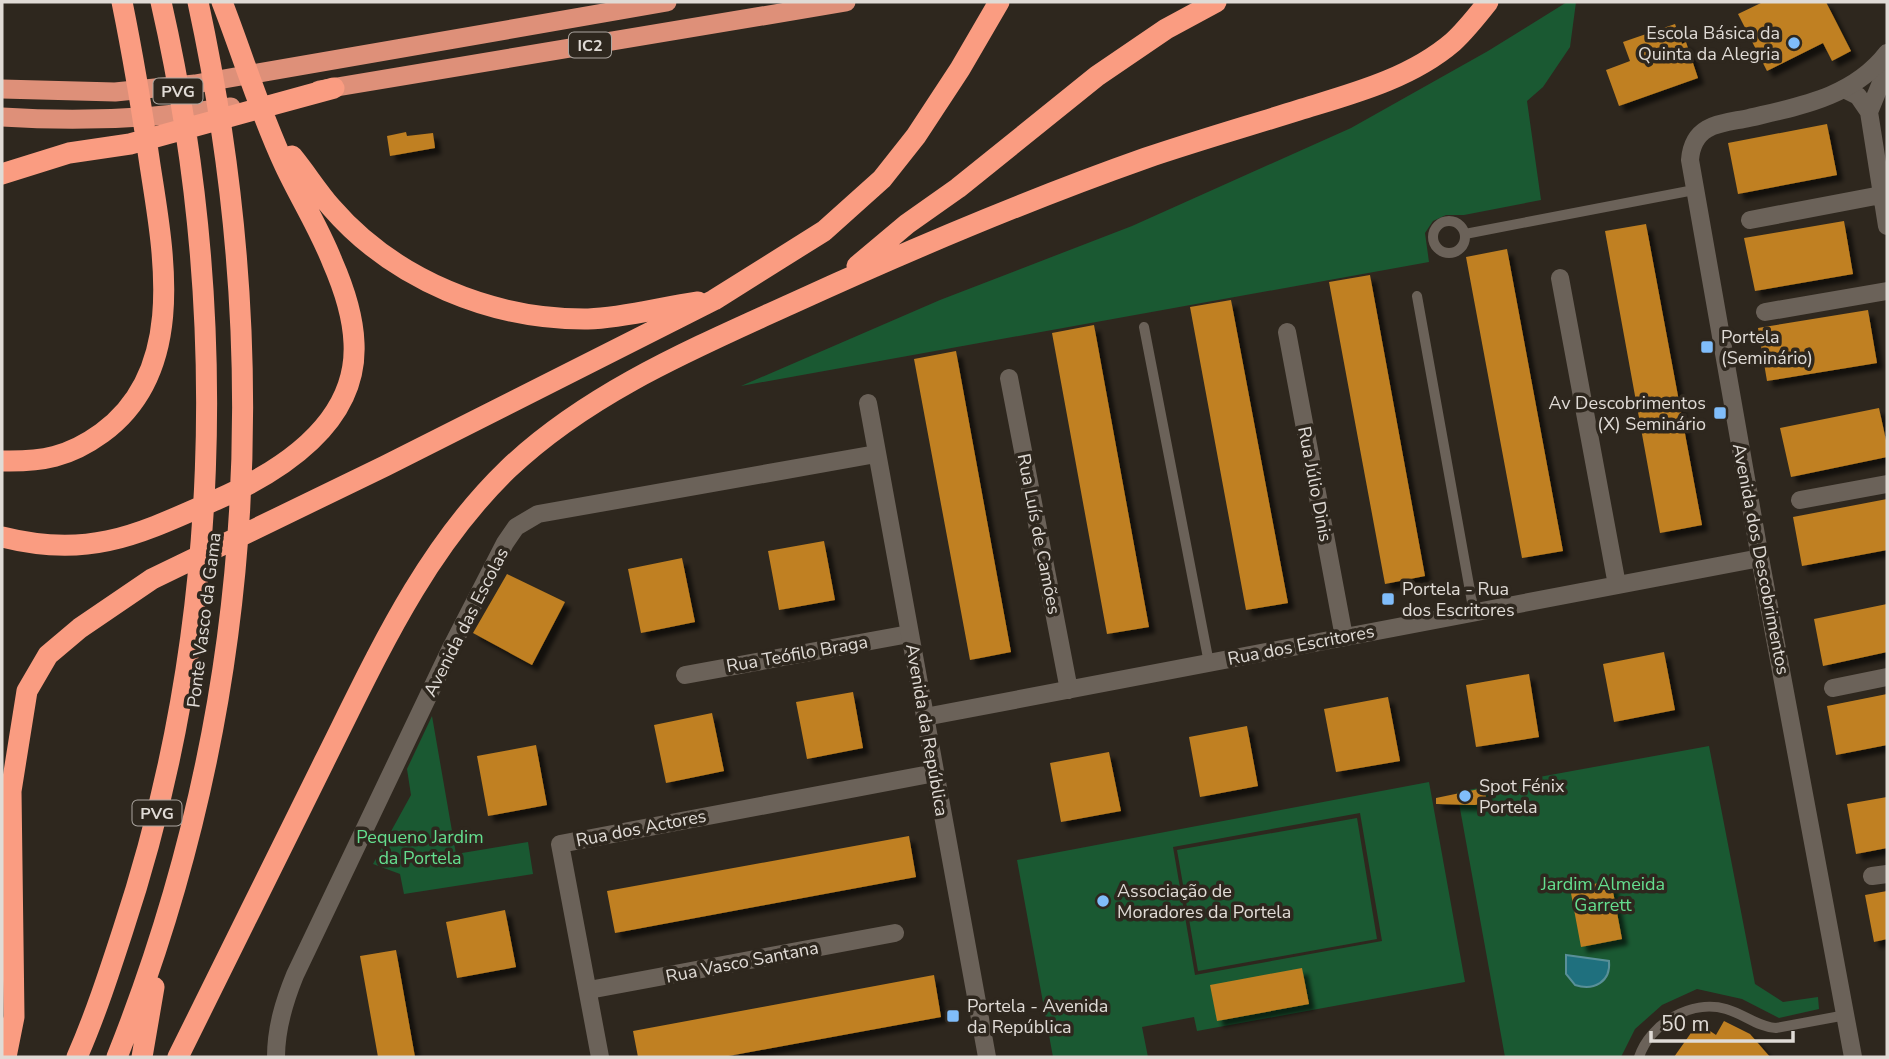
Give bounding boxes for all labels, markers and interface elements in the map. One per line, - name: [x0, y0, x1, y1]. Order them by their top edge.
- place label: Escola Básica da Quinta da Alegria: [1638, 21, 1780, 66]
- road number: IC2: [569, 32, 611, 58]
- marker: Escola Básica da Quinta da Alegria: [1786, 35, 1802, 51]
- road number: PVG: [154, 78, 202, 104]
- place label: Portela (Seminário): [1721, 325, 1813, 370]
- marker: Portela (Seminário): [1699, 339, 1715, 355]
- place label: Av Descobrimentos (X) Seminário: [1549, 391, 1706, 436]
- marker: Av Descobrimentos (X) Seminário: [1712, 405, 1728, 421]
- street label: Rua Júlio Dinis: [1292, 424, 1338, 544]
- street label: Avenida dos Descobrimentos: [1727, 441, 1795, 677]
- street label: Rua Luís de Camões: [1012, 452, 1066, 616]
- street label: Ponte Vasco da Gama: [181, 531, 227, 709]
- street label: Avenida das Escolas: [418, 543, 514, 701]
- place label: Portela - Rua dos Escritores: [1402, 577, 1515, 622]
- marker: Portela - Rua dos Escritores: [1380, 591, 1396, 607]
- street label: Rua dos Escritores: [1226, 619, 1376, 671]
- street label: Rua Teófilo Braga: [724, 630, 870, 678]
- street label: Avenida da República: [900, 642, 954, 818]
- place label: Spot Fénix Portela: [1479, 774, 1565, 819]
- marker: Spot Fénix Portela: [1457, 788, 1473, 804]
- road number: PVG: [132, 800, 182, 826]
- street label: Rua dos Actores: [574, 804, 708, 852]
- park label: Pequeno Jardim da Portela: [356, 825, 484, 870]
- park label: Jardim Almeida Garrett: [1540, 872, 1665, 917]
- place label: Associação de Moradores da Portela: [1117, 879, 1291, 924]
- marker: Associação de Moradores da Portela: [1095, 893, 1111, 909]
- street label: Rua Vasco Santana: [664, 935, 820, 989]
- place label: Portela - Avenida da República: [967, 994, 1108, 1039]
- scale bar: [1651, 1000, 1793, 1044]
- marker: Portela - Avenida da República: [945, 1008, 961, 1024]
- text: 50 m: [1661, 1010, 1710, 1038]

